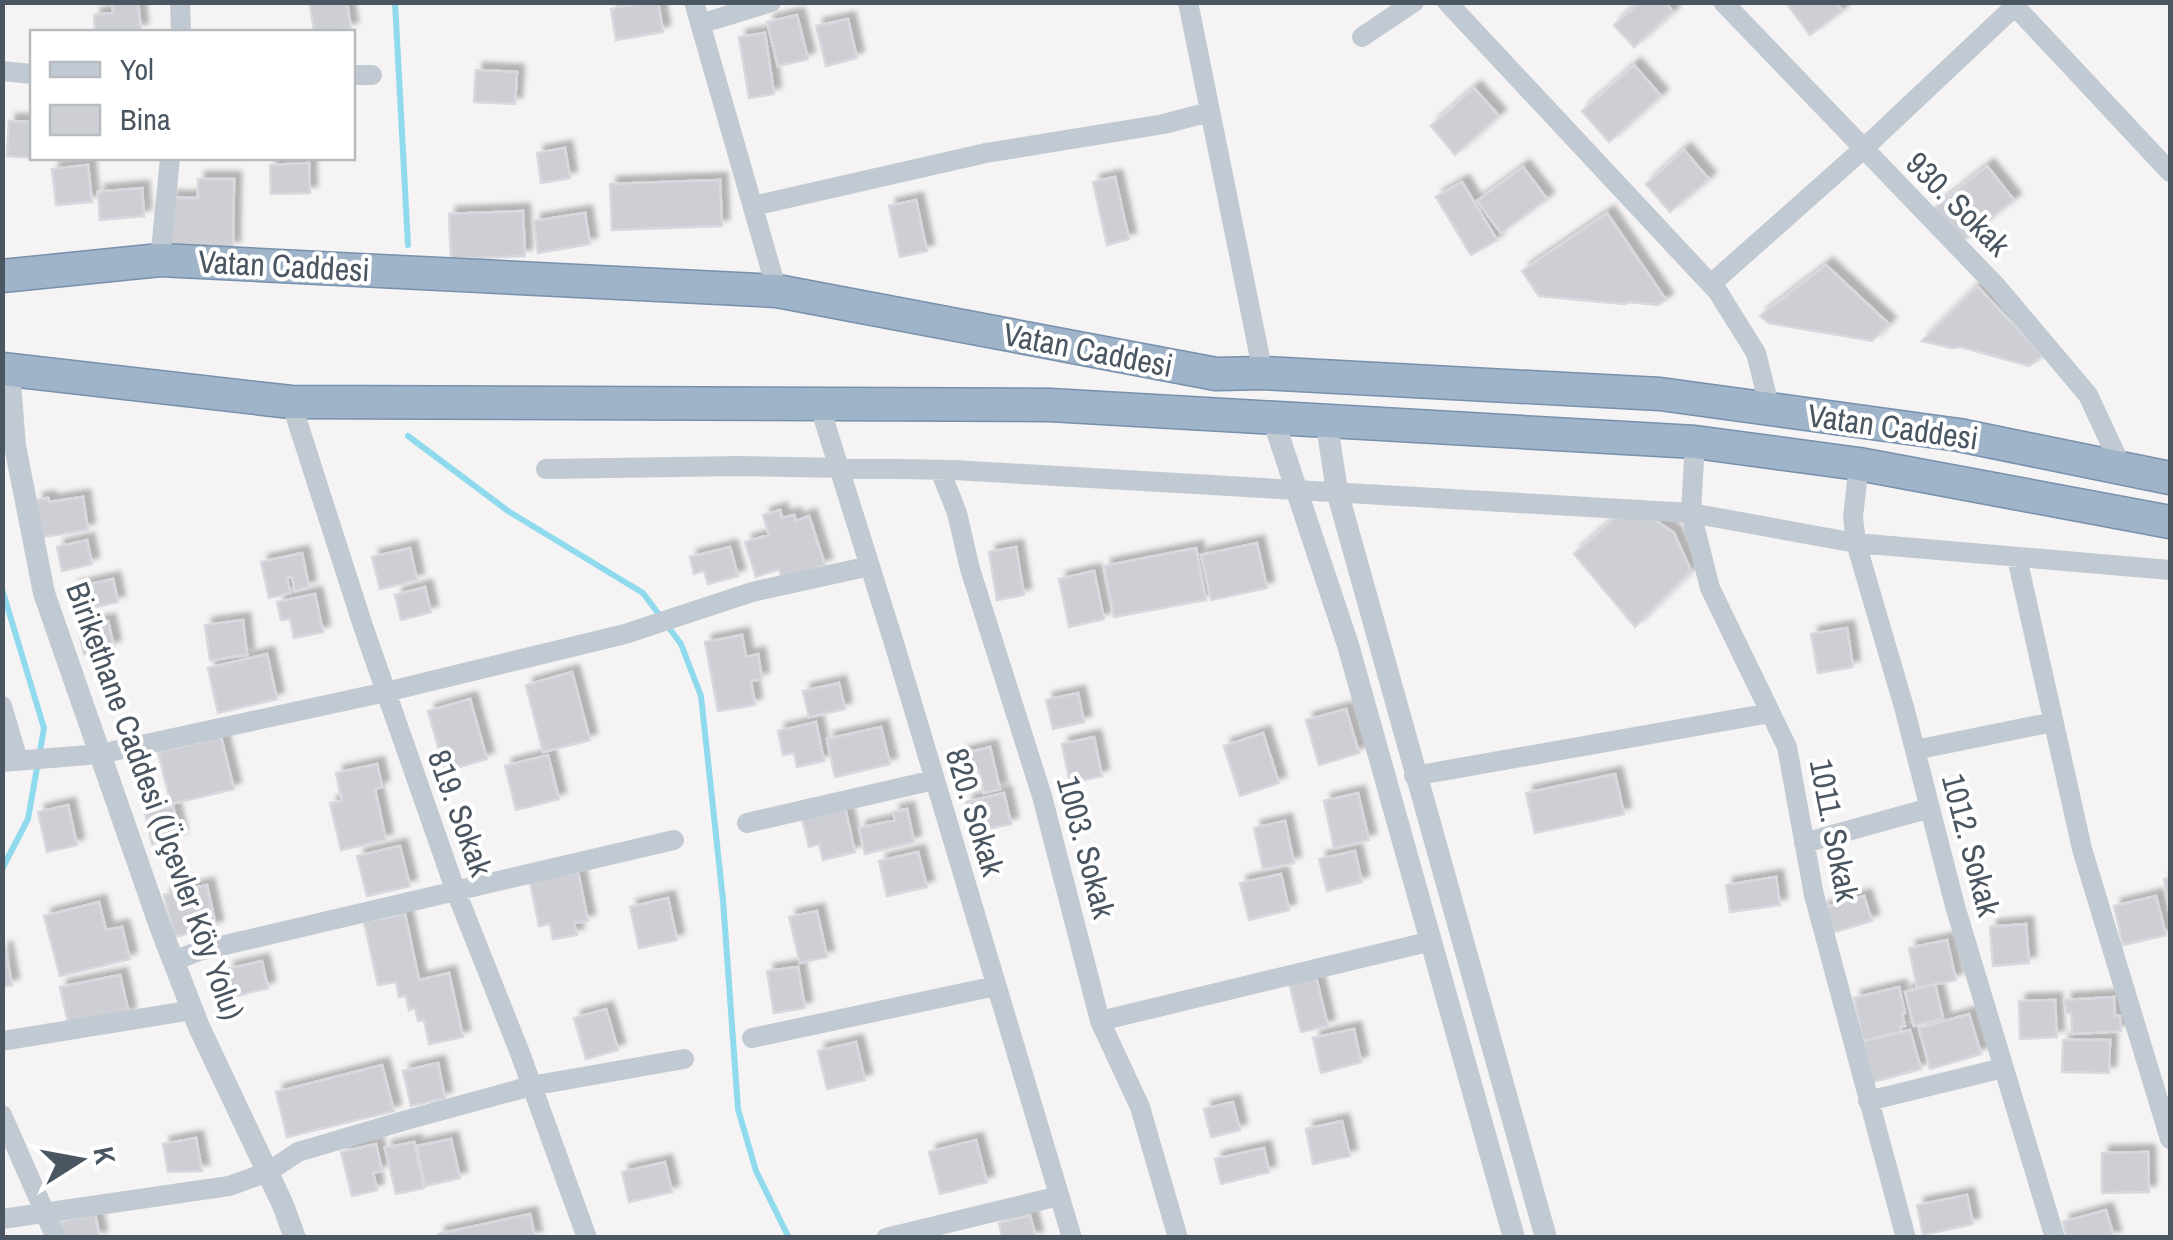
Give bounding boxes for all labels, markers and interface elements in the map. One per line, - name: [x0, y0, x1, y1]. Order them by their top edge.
- legend: [30, 30, 355, 160]
- text: Yol: [120, 49, 154, 89]
- text: Bina: [120, 99, 171, 139]
- street label: 930. Sokak: [1897, 142, 2021, 266]
- street label: Vatan Caddesi: [197, 240, 371, 291]
- street label: Vatan Caddesi: [1000, 312, 1176, 387]
- street label: Vatan Caddesi: [1805, 393, 1981, 460]
- street label: Birikethane Caddesi (Üçevler Köy Yolu): [56, 576, 255, 1026]
- street label: 820. Sokak: [936, 743, 1015, 882]
- street label: 819. Sokak: [418, 744, 503, 883]
- street label: 1011. Sokak: [1800, 755, 1869, 906]
- street label: 1012. Sokak: [1932, 769, 2011, 922]
- street label: 1003. Sokak: [1047, 771, 1126, 924]
- north arrow: [30, 1110, 130, 1210]
- text: K: [84, 1143, 125, 1167]

